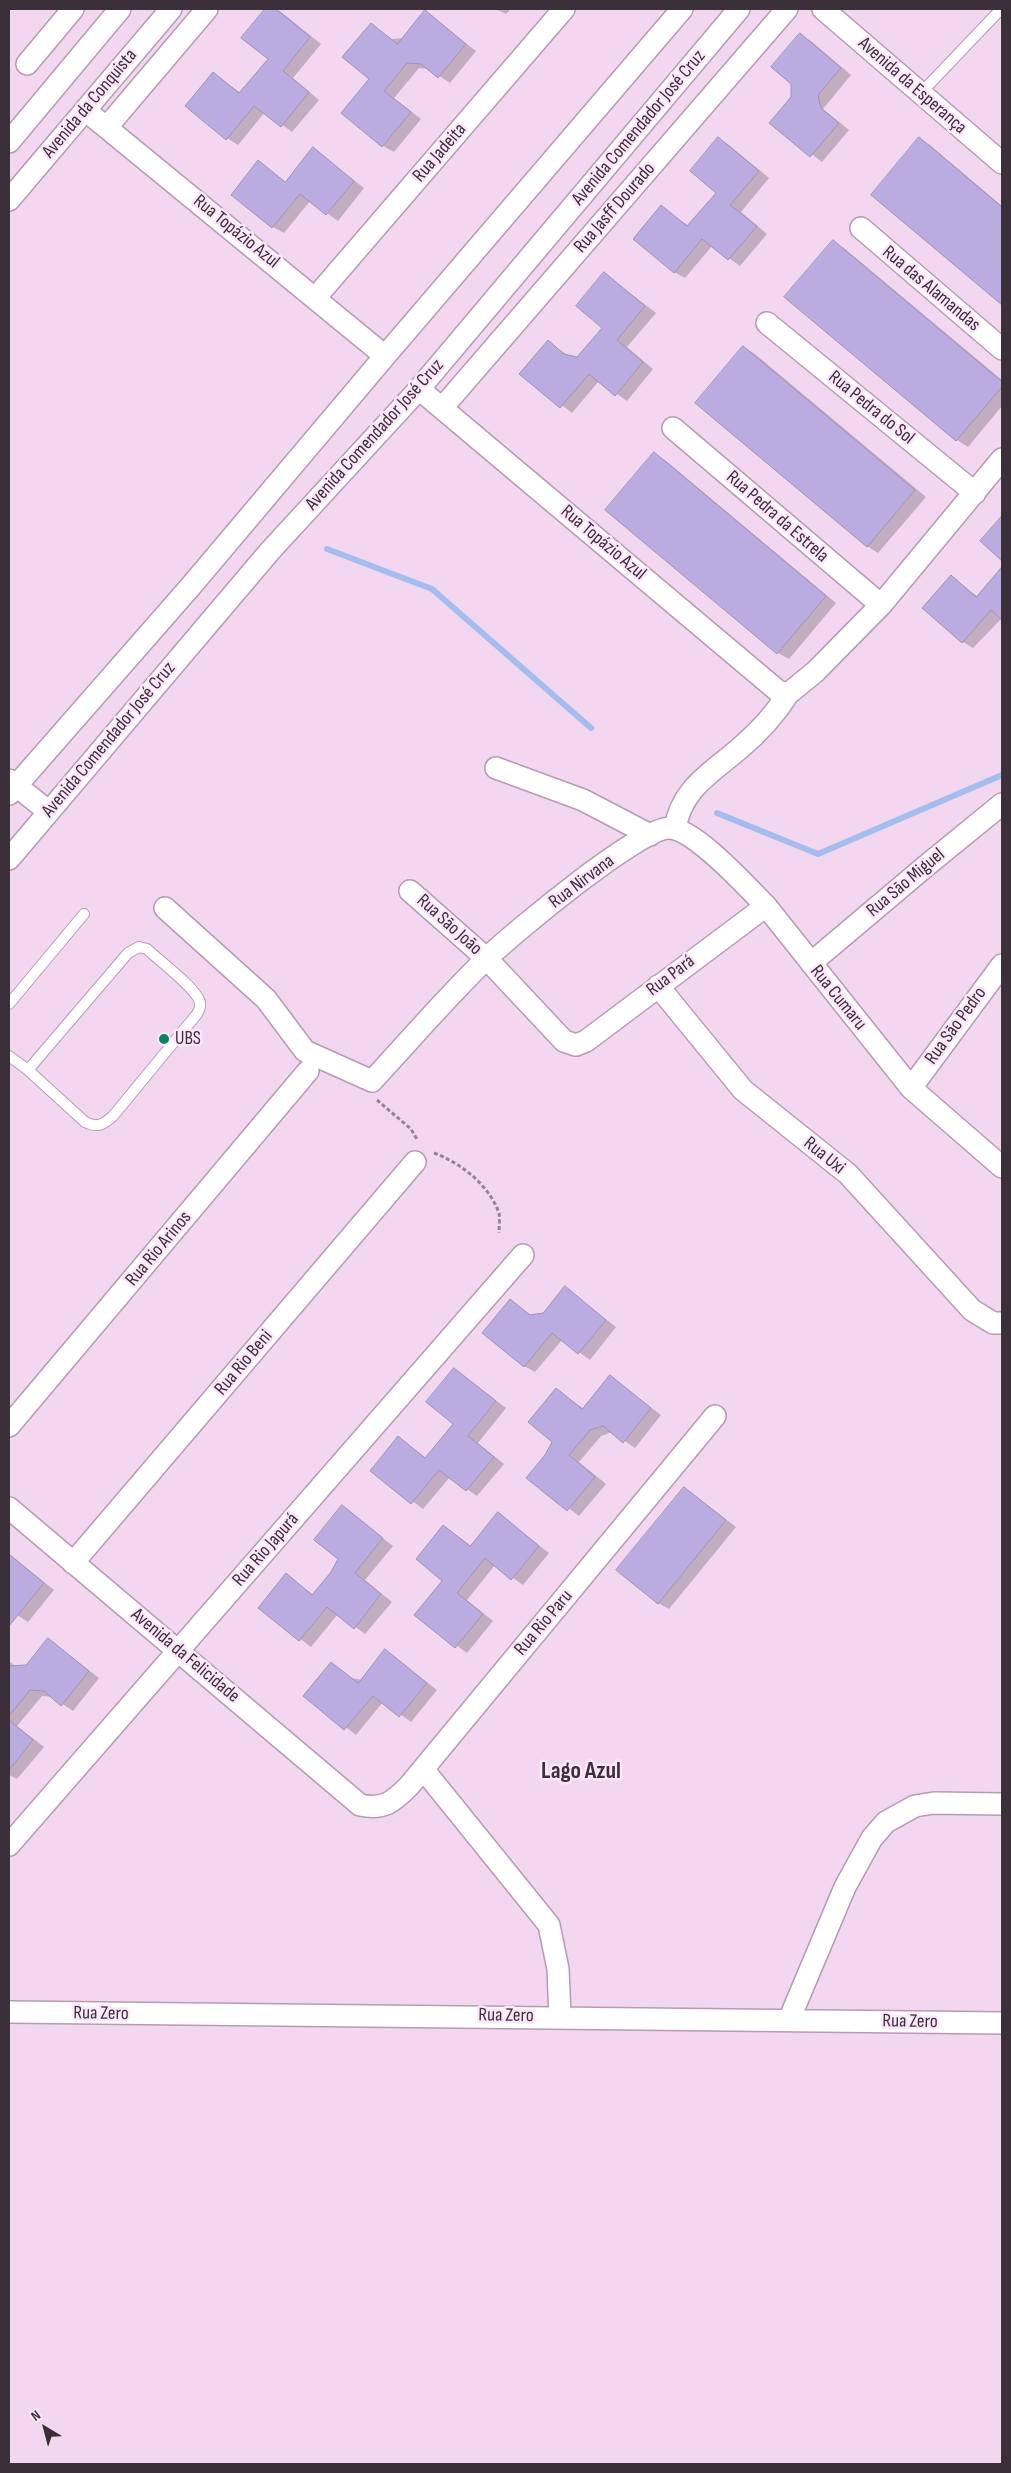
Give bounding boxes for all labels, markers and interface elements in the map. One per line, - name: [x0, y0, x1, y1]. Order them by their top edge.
- street label: Avenida da Esperança: [853, 33, 971, 139]
- street label: Avenida da Conquista: [38, 45, 142, 163]
- street label: Avenida Comendador José Cruz: [567, 46, 711, 210]
- street label: Rua Jadeita: [408, 119, 472, 187]
- street label: Rua Jasff Dourado: [570, 158, 660, 258]
- street label: Rua Topázio Azul: [188, 190, 284, 274]
- street label: Rua das Alamandas: [877, 241, 985, 337]
- street label: Avenida Comendador José Cruz: [301, 355, 449, 515]
- street label: Rua Pedra do Sol: [823, 366, 919, 450]
- street label: Rua Pedra da Estrela: [721, 466, 833, 568]
- street label: Rua Topázio Azul: [556, 501, 650, 585]
- street label: Avenida Comendador José Cruz: [37, 658, 181, 822]
- street label: Rua São Miguel: [862, 844, 950, 922]
- street label: Rua Nirvana: [545, 850, 619, 914]
- street label: Rua São João: [412, 890, 486, 960]
- street label: Rua Pará: [642, 950, 700, 1002]
- street label: Rua Cumaru: [805, 961, 871, 1035]
- street label: Rua São Pedro: [920, 983, 992, 1069]
- place label: UBS: [175, 1028, 201, 1050]
- marker: UBS: [157, 1032, 171, 1046]
- street label: Rua Uxi: [799, 1132, 849, 1180]
- street label: Rua Rio Arinos: [121, 1207, 197, 1291]
- street label: Rua Rio Beni: [210, 1326, 278, 1400]
- street label: Rua Rio Japurá: [228, 1509, 304, 1591]
- street label: Rua Rio Paru: [510, 1586, 578, 1660]
- street label: Avenida da Felicidade: [126, 1604, 244, 1708]
- district label: Lago Azul: [541, 1758, 621, 1786]
- street label: Rua Zero: [73, 2002, 129, 2026]
- street label: Rua Zero: [478, 2004, 534, 2028]
- street label: Rua Zero: [882, 2010, 938, 2034]
- north arrow: [20, 2403, 70, 2453]
- text: N: [28, 2407, 44, 2425]

